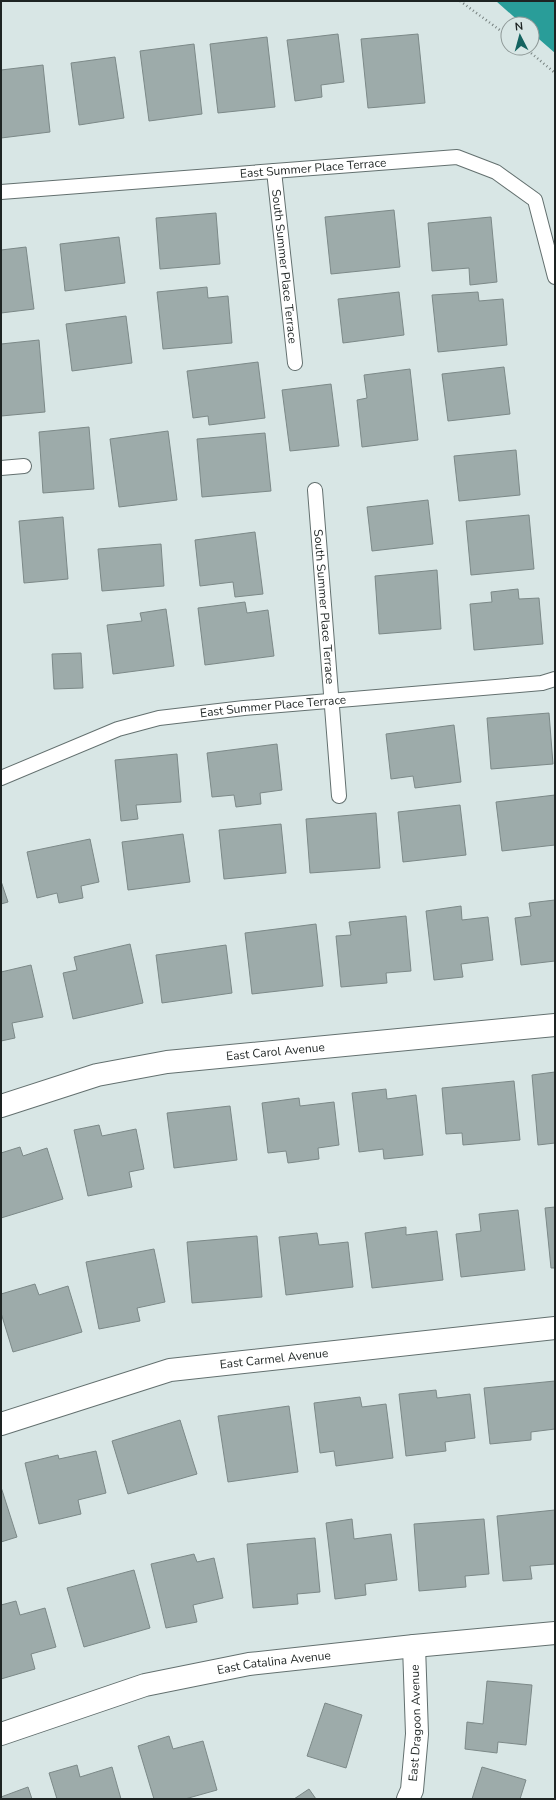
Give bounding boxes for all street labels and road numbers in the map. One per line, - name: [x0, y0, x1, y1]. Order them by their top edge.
- street label: East Summer Place Terrace: [239, 154, 387, 182]
- street label: South Summer Place Terrace: [268, 188, 301, 345]
- street label: South Summer Place Terrace: [310, 529, 338, 685]
- street label: East Summer Place Terrace: [199, 691, 347, 721]
- street label: East Carol Avenue: [225, 1039, 325, 1064]
- street label: East Carmel Avenue: [219, 1345, 329, 1373]
- street label: East Catalina Avenue: [216, 1647, 332, 1678]
- street label: East Dragoon Avenue: [405, 1664, 425, 1782]

